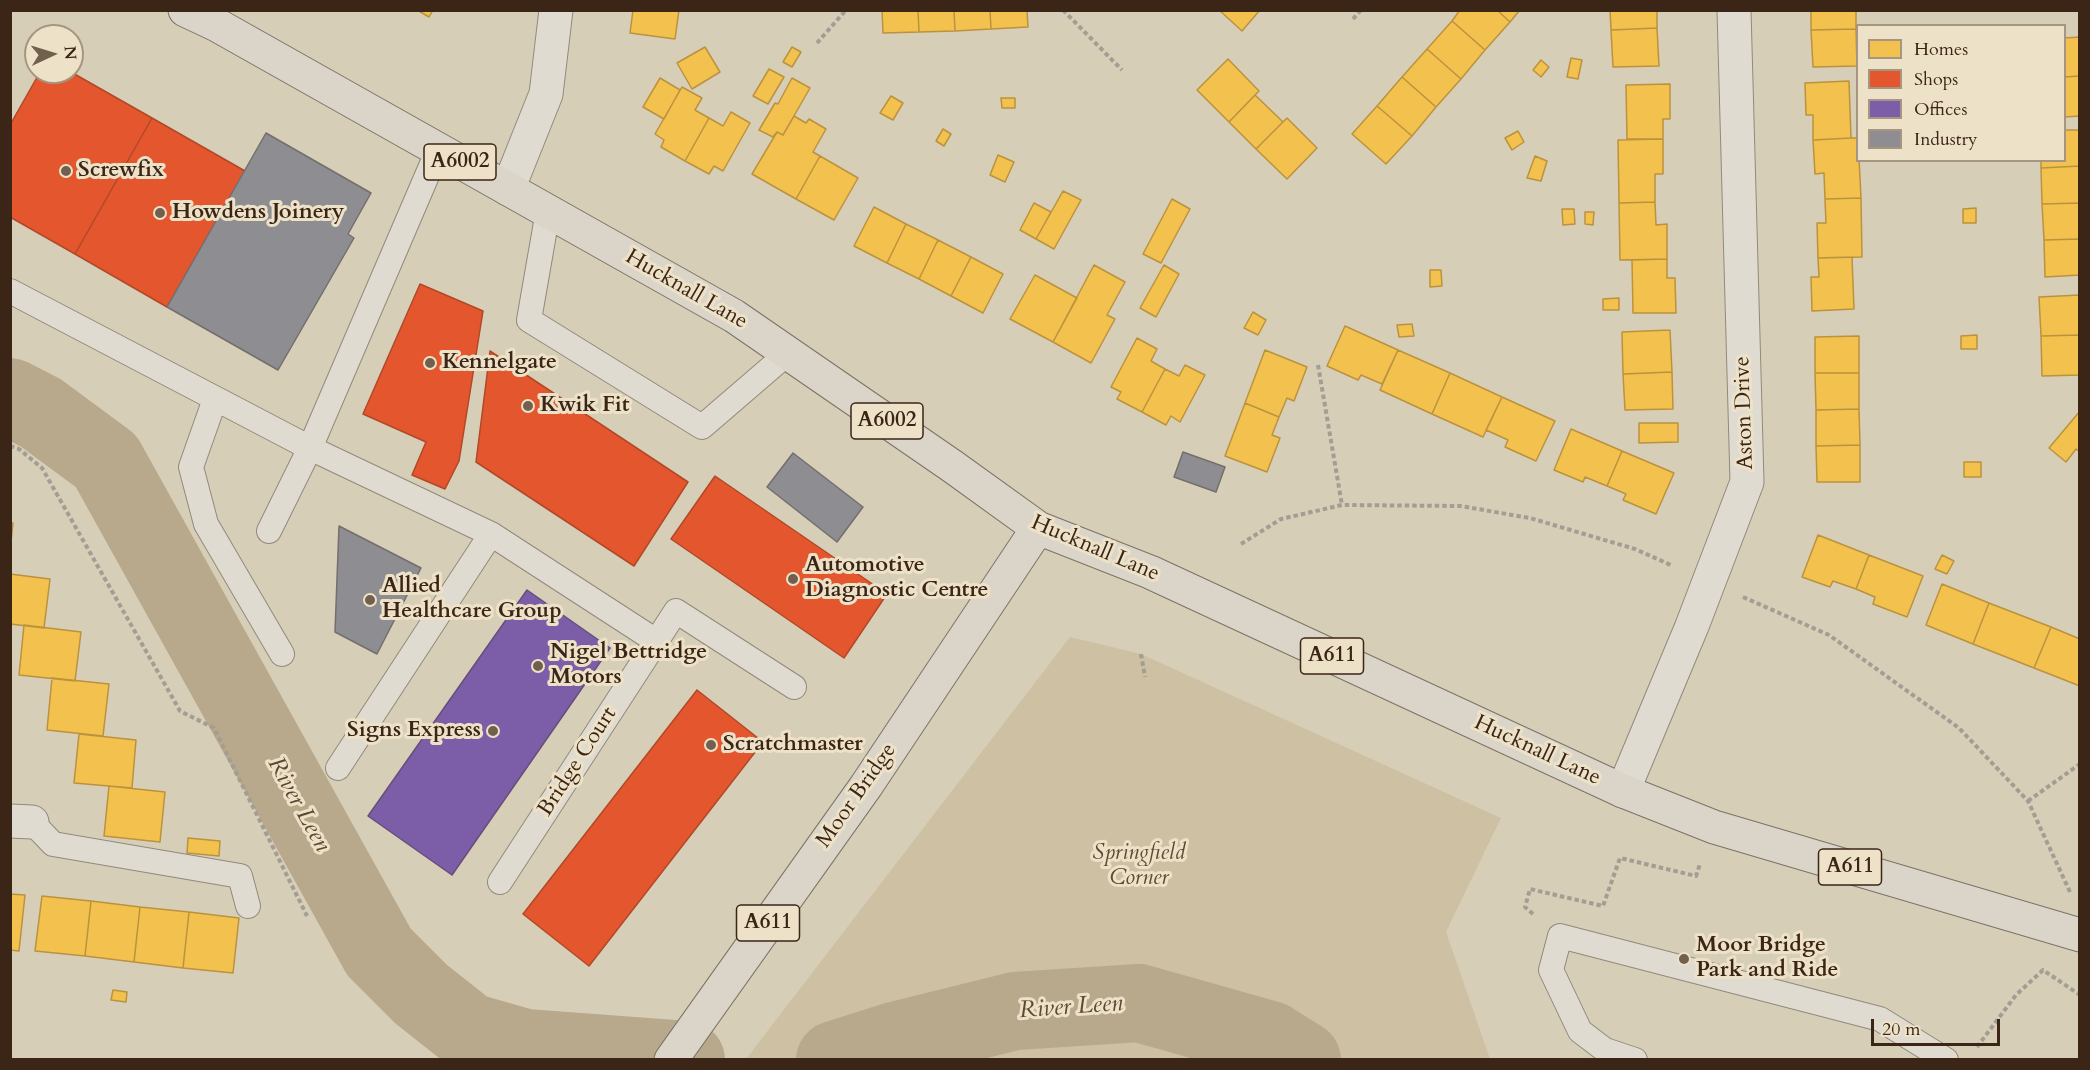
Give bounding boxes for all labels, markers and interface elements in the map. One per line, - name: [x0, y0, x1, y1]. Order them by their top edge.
- north arrow: [24, 24, 84, 84]
- legend: [1856, 24, 2066, 162]
- text: Homes: [1914, 37, 1968, 62]
- text: N: [59, 45, 81, 61]
- text: Shops: [1914, 67, 1958, 92]
- text: Offices: [1914, 97, 1968, 122]
- text: Industry: [1914, 127, 1978, 152]
- road number: A6002: [424, 144, 496, 180]
- place label: Screwfix: [78, 158, 164, 184]
- marker: Screwfix: [59, 164, 73, 178]
- place label: Howdens Joinery: [172, 200, 344, 226]
- marker: Howdens Joinery: [153, 206, 167, 220]
- street label: Hucknall Lane: [620, 244, 752, 336]
- place label: Kennelgate: [442, 350, 557, 376]
- marker: Kennelgate: [423, 356, 437, 370]
- street label: Aston Drive: [1730, 356, 1760, 470]
- place label: Kwik Fit: [540, 393, 629, 419]
- marker: Kwik Fit: [521, 399, 535, 413]
- road number: A6002: [851, 403, 923, 439]
- street label: Hucknall Lane: [1027, 510, 1163, 588]
- place label: Automotive Diagnostic Centre: [805, 553, 988, 604]
- marker: Automotive Diagnostic Centre: [786, 572, 800, 586]
- place label: Allied Healthcare Group: [382, 574, 562, 626]
- marker: Allied Healthcare Group: [363, 593, 377, 607]
- road number: A611: [1300, 638, 1364, 674]
- place label: Nigel Bettridge Motors: [550, 640, 707, 692]
- marker: Nigel Bettridge Motors: [531, 659, 545, 673]
- street label: Bridge Court: [533, 702, 623, 822]
- street label: Hucknall Lane: [1469, 710, 1605, 792]
- place label: Signs Express: [347, 718, 481, 744]
- marker: Signs Express: [486, 724, 500, 738]
- place label: Scratchmaster: [723, 732, 863, 758]
- marker: Scratchmaster: [704, 738, 718, 752]
- street label: Moor Bridge: [811, 739, 903, 853]
- water label: River Leen: [260, 753, 336, 857]
- park label: Springfield Corner: [1093, 841, 1185, 892]
- road number: A611: [1818, 849, 1882, 885]
- road number: A611: [736, 905, 800, 941]
- place label: Moor Bridge Park and Ride: [1696, 933, 1838, 984]
- marker: Moor Bridge Park and Ride: [1677, 952, 1691, 966]
- water label: River Leen: [1018, 990, 1124, 1026]
- scale bar: [1874, 1007, 2003, 1045]
- text: 20 m: [1882, 1017, 1921, 1042]

